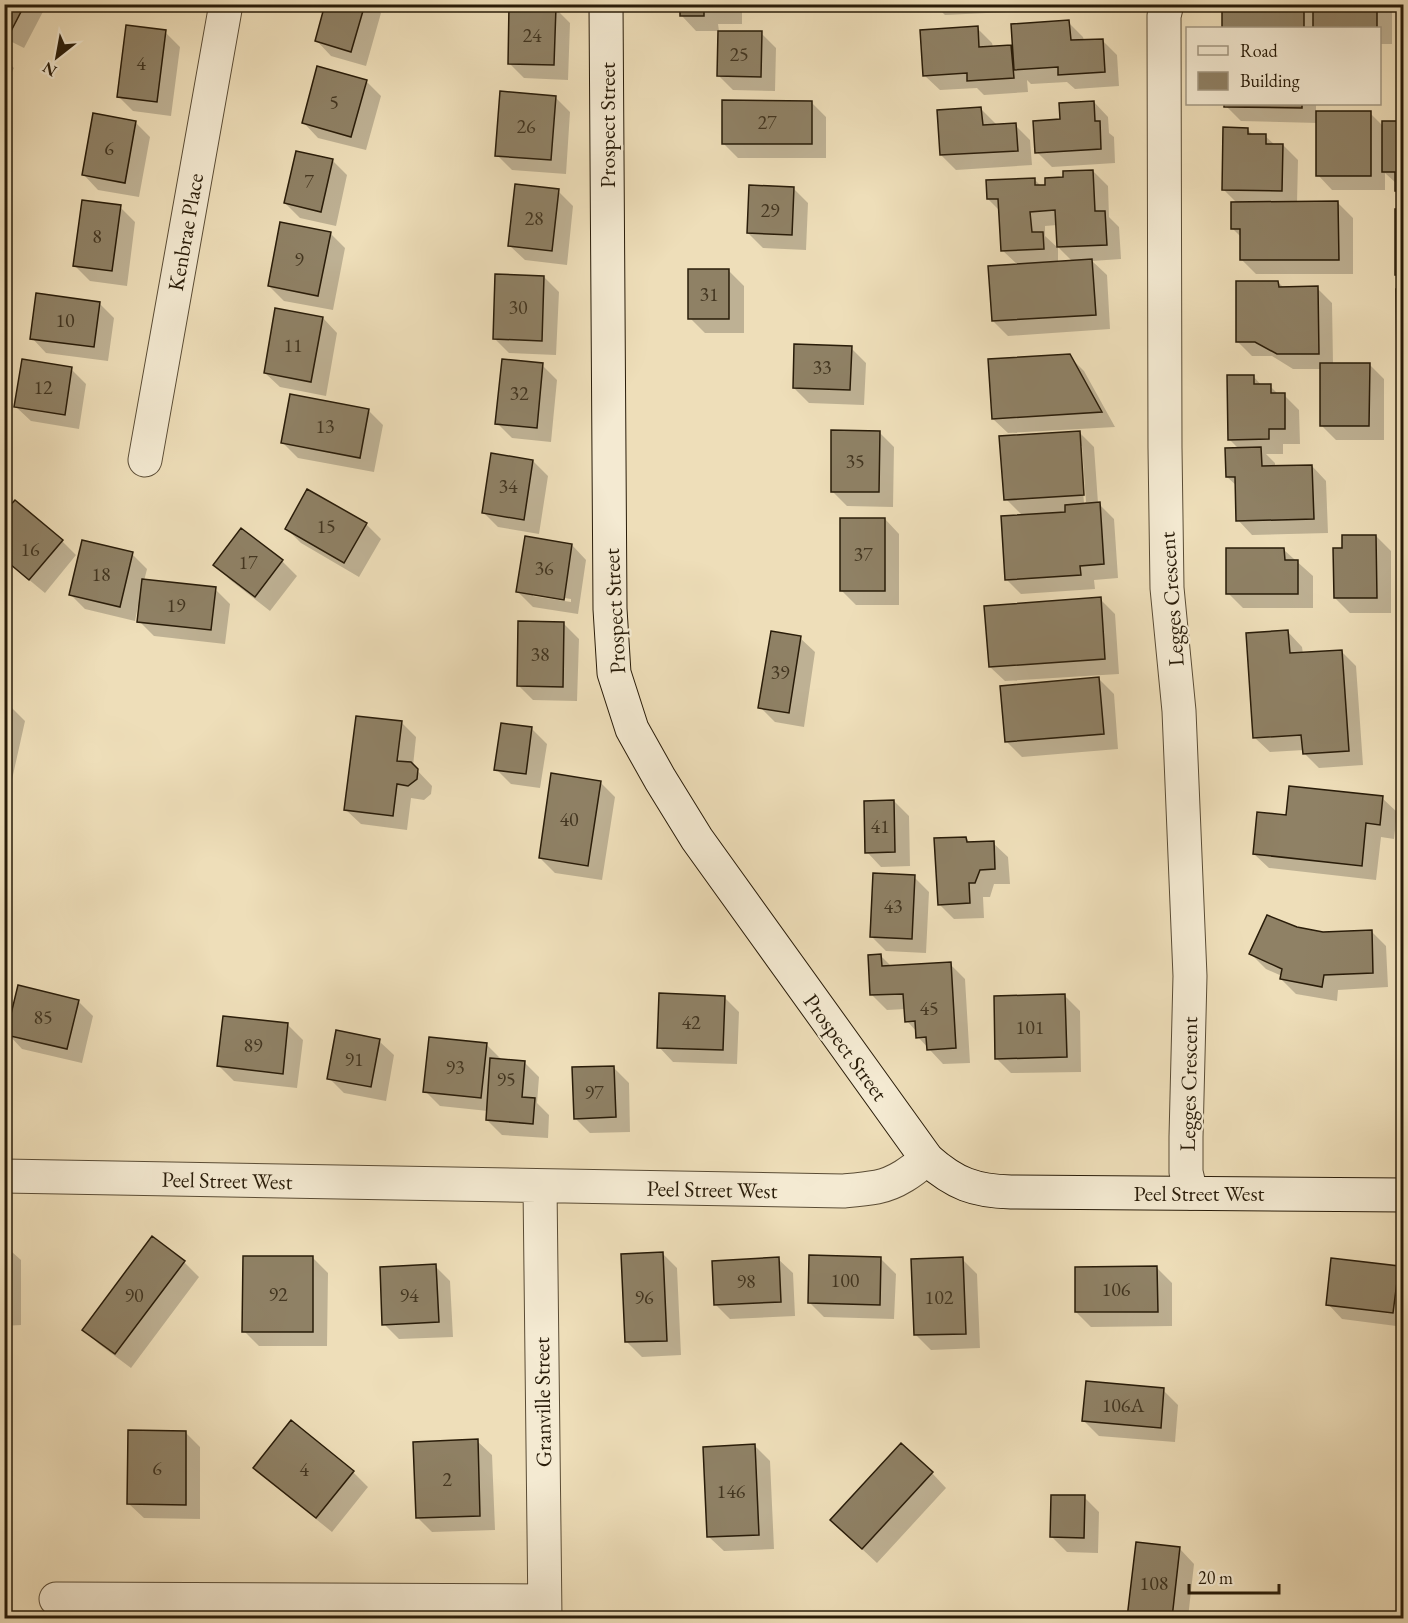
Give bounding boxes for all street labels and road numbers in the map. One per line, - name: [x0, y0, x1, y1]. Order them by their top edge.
- street label: Prospect Street: [593, 62, 622, 188]
- street label: Kenbrae Place: [161, 171, 210, 293]
- street label: Legges Crescent: [1152, 531, 1191, 667]
- street label: Prospect Street: [597, 547, 632, 675]
- street label: Prospect Street: [797, 988, 894, 1107]
- street label: Legges Crescent: [1173, 1016, 1204, 1152]
- street label: Peel Street West: [161, 1165, 293, 1196]
- street label: Peel Street West: [646, 1174, 778, 1205]
- street label: Peel Street West: [1134, 1179, 1265, 1208]
- street label: Granville Street: [527, 1337, 558, 1467]

